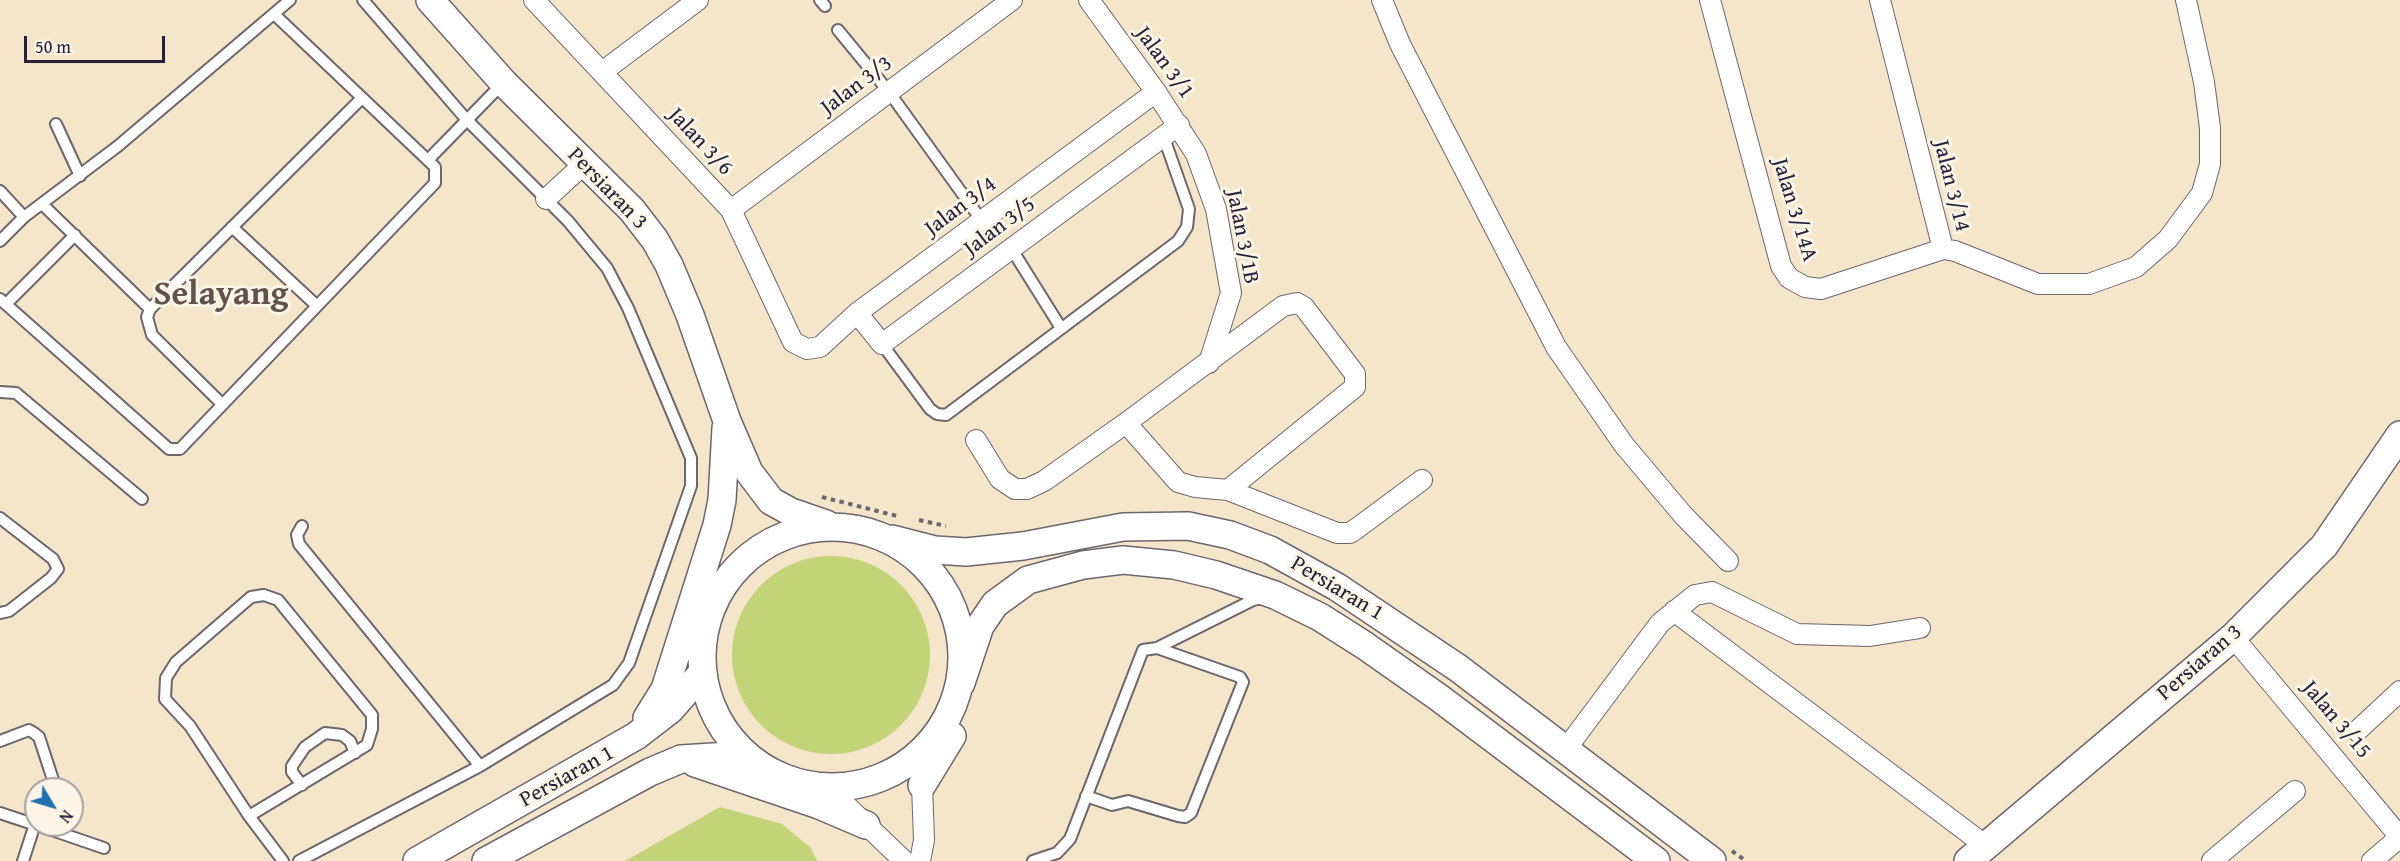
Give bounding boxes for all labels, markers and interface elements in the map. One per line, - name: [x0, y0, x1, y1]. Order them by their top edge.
- street label: Jalan 3/1: [1129, 22, 1199, 104]
- scale bar: [27, 24, 168, 62]
- text: 50 m: [35, 33, 71, 60]
- street label: Jalan 3/3: [816, 51, 898, 121]
- street label: Jalan 3/6: [662, 103, 738, 181]
- street label: Jalan 3/14: [1927, 138, 1975, 234]
- street label: Persiaran 3: [562, 143, 652, 235]
- street label: Jalan 3/14A: [1766, 155, 1822, 265]
- street label: Jalan 3/4: [920, 172, 1002, 242]
- street label: Jalan 3/1B: [1220, 188, 1264, 286]
- street label: Jalan 3/5: [959, 192, 1041, 262]
- district label: Selayang: [154, 275, 288, 315]
- street label: Persiaran 1: [1286, 551, 1388, 627]
- street label: Persiaran 3: [2152, 619, 2248, 707]
- street label: Jalan 3/15: [2296, 676, 2376, 764]
- street label: Persiaran 1: [515, 740, 619, 814]
- north arrow: [24, 777, 84, 837]
- text: N: [54, 805, 79, 828]

